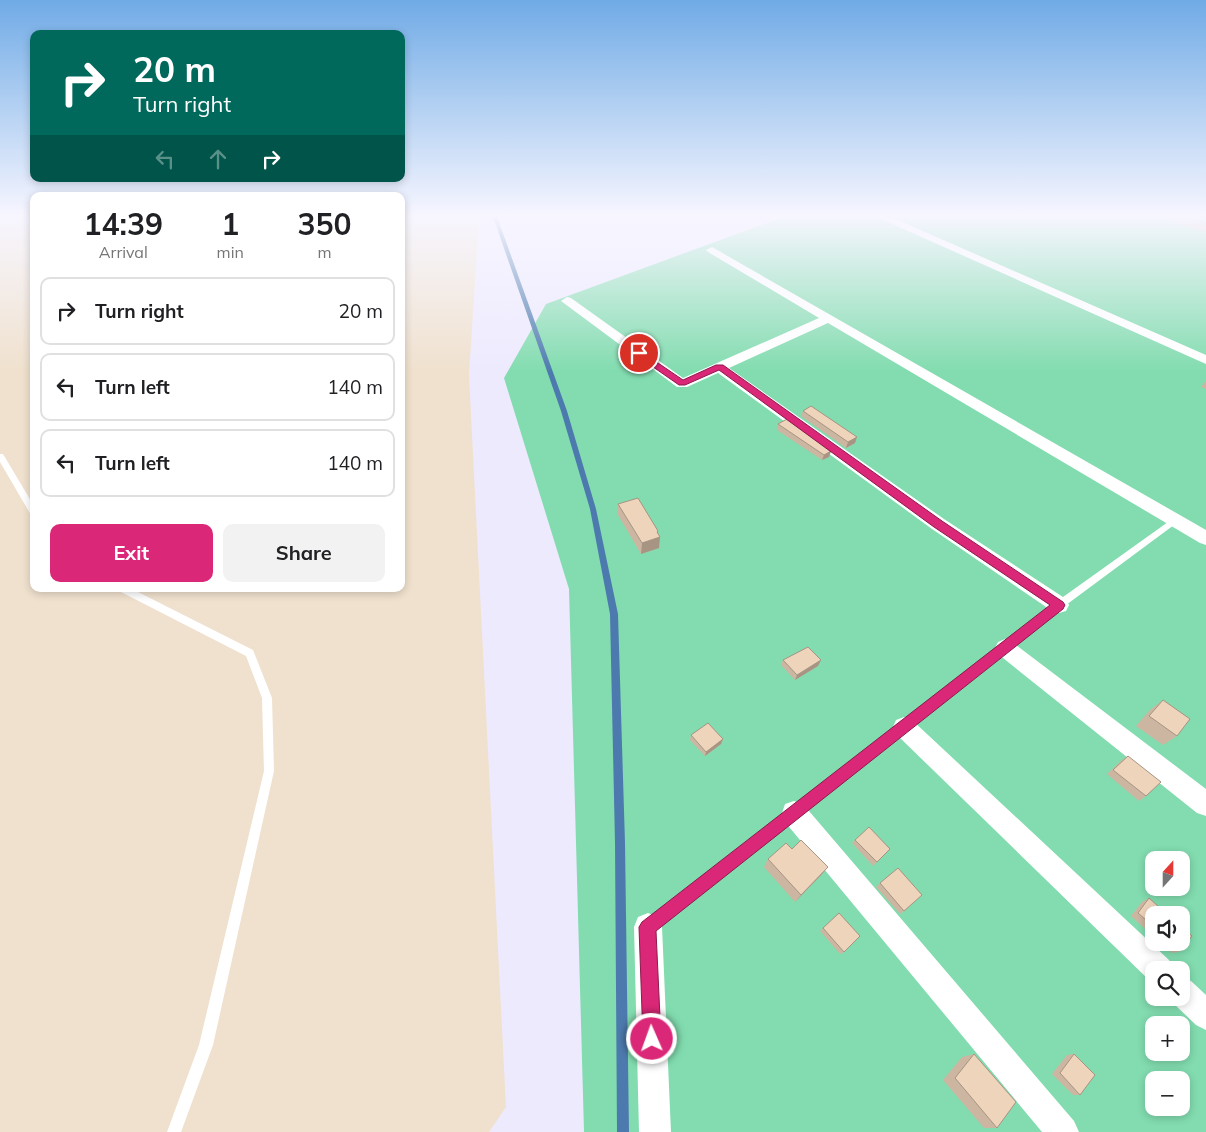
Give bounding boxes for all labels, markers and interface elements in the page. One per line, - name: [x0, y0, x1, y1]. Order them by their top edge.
- text: 20 m: [133, 47, 216, 91]
- icon: right: [50, 50, 115, 115]
- text: Turn right: [133, 90, 231, 118]
- icon: left: [151, 145, 179, 173]
- icon: ahead: [204, 145, 232, 173]
- icon: right: [257, 145, 285, 173]
- text: 14:39: [84, 205, 163, 243]
- text: 1: [221, 205, 239, 243]
- text: 350: [297, 205, 351, 243]
- text: Arrival: [99, 242, 148, 262]
- text: min: [217, 242, 244, 262]
- text: m: [317, 242, 331, 262]
- icon: right: [52, 297, 80, 325]
- text: Turn right: [95, 299, 184, 323]
- text: 20 m: [339, 299, 383, 323]
- pin: [618, 332, 660, 374]
- icon: arrive: [625, 339, 653, 367]
- icon: left: [52, 373, 80, 401]
- text: Turn left: [95, 375, 170, 399]
- text: 140 m: [327, 375, 383, 399]
- icon: left: [52, 449, 80, 477]
- text: Turn left: [95, 451, 170, 475]
- text: 140 m: [327, 451, 383, 475]
- button: Exit: [50, 524, 213, 582]
- button: Share: [223, 524, 385, 582]
- north arrow: [1145, 851, 1190, 896]
- map controls: [1145, 851, 1190, 1116]
- button: sound: [1145, 906, 1190, 951]
- button: search: [1145, 961, 1190, 1006]
- position arrow: [625, 1012, 677, 1064]
- button: +: [1145, 1016, 1190, 1061]
- button: −: [1145, 1071, 1190, 1116]

